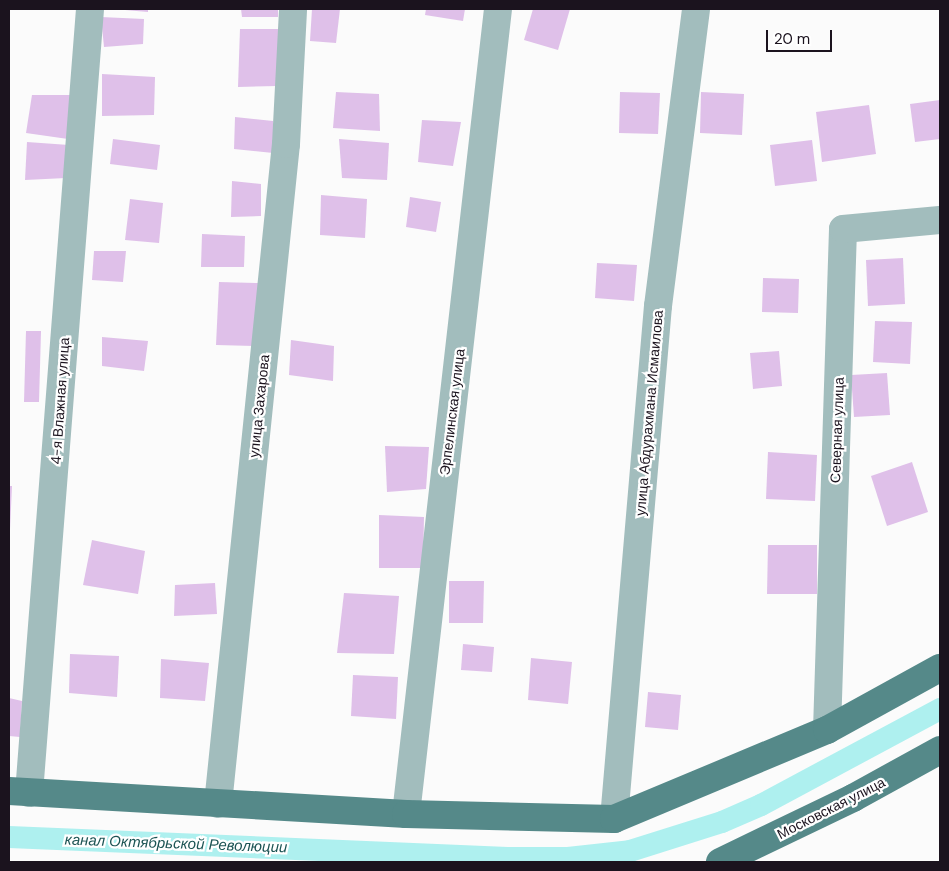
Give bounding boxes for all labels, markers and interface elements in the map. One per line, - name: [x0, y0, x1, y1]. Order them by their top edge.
- scale bar: [769, 20, 835, 52]
- text: 20 m: [774, 29, 810, 49]
- street label: улица Абдурахмана Исмаилова: [632, 309, 666, 517]
- street label: 4-я Влажная улица: [47, 337, 73, 465]
- street label: Эрпелинская улица: [436, 348, 468, 476]
- street label: улица Захарова: [245, 354, 273, 458]
- street label: Северная улица: [827, 377, 847, 483]
- street label: Московская улица: [774, 774, 888, 842]
- water label: канал Октябрьской Революции: [64, 831, 288, 857]

